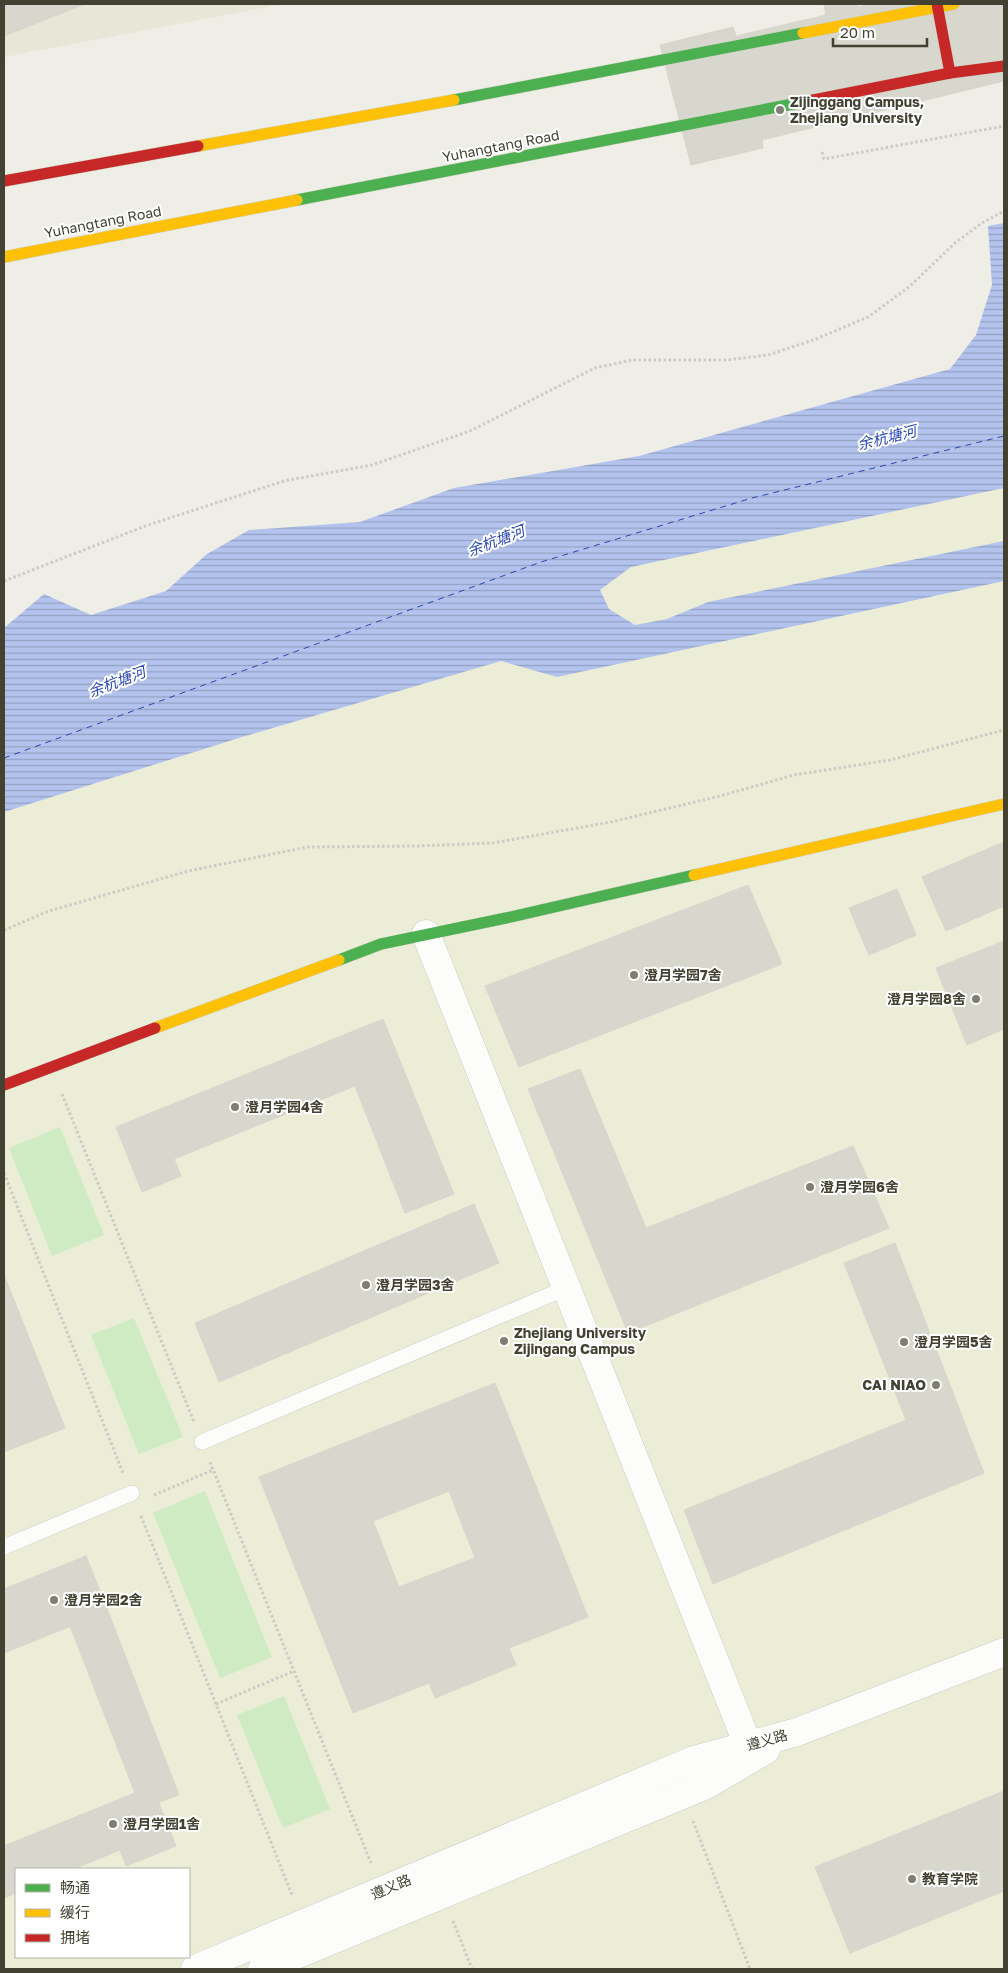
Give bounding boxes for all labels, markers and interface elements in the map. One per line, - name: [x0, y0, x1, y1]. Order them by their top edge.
- scale bar: [833, 15, 927, 47]
- text: 20 m: [840, 23, 875, 41]
- place label: Zijinggang Campus, Zhejiang University: [790, 93, 924, 126]
- marker: Zijinggang Campus, Zhejiang University: [774, 104, 786, 116]
- street label: Yuhangtang Road: [441, 126, 561, 165]
- street label: Yuhangtang Road: [43, 202, 163, 241]
- water label: 余杭塘河: [855, 420, 921, 453]
- water label: 余杭塘河: [464, 520, 530, 559]
- water label: 余杭塘河: [85, 661, 151, 700]
- place label: 澄月学园7舍: [644, 966, 722, 983]
- marker: 澄月学园7舍: [628, 969, 640, 981]
- place label: 澄月学园8舍: [887, 990, 966, 1007]
- marker: 澄月学园8舍: [970, 993, 982, 1005]
- place label: 澄月学园4舍: [245, 1098, 324, 1115]
- marker: 澄月学园4舍: [229, 1101, 241, 1113]
- place label: 澄月学园6舍: [820, 1178, 899, 1195]
- marker: 澄月学园6舍: [804, 1181, 816, 1193]
- place label: 澄月学园3舍: [376, 1276, 455, 1293]
- marker: 澄月学园3舍: [360, 1279, 372, 1291]
- place label: Zhejiang University Zijingang Campus: [514, 1324, 647, 1357]
- place label: 澄月学园5舍: [914, 1333, 993, 1350]
- marker: Zhejiang University Zijingang Campus: [498, 1335, 510, 1347]
- marker: 澄月学园5舍: [898, 1336, 910, 1348]
- place label: CAI NIAO: [862, 1376, 926, 1393]
- marker: CAI NIAO: [930, 1379, 942, 1391]
- place label: 澄月学园2舍: [64, 1591, 143, 1608]
- marker: 澄月学园2舍: [48, 1594, 60, 1606]
- street label: 遵义路: [744, 1726, 789, 1753]
- place label: 澄月学园1舍: [123, 1815, 200, 1832]
- marker: 澄月学园1舍: [107, 1818, 119, 1830]
- legend: [15, 1868, 190, 1958]
- place label: 教育学院: [922, 1870, 978, 1887]
- street label: 遵义路: [368, 1871, 413, 1903]
- marker: 教育学院: [906, 1873, 918, 1885]
- text: 畅通: [60, 1878, 90, 1896]
- text: 缓行: [60, 1903, 90, 1921]
- text: 拥堵: [60, 1928, 90, 1946]

